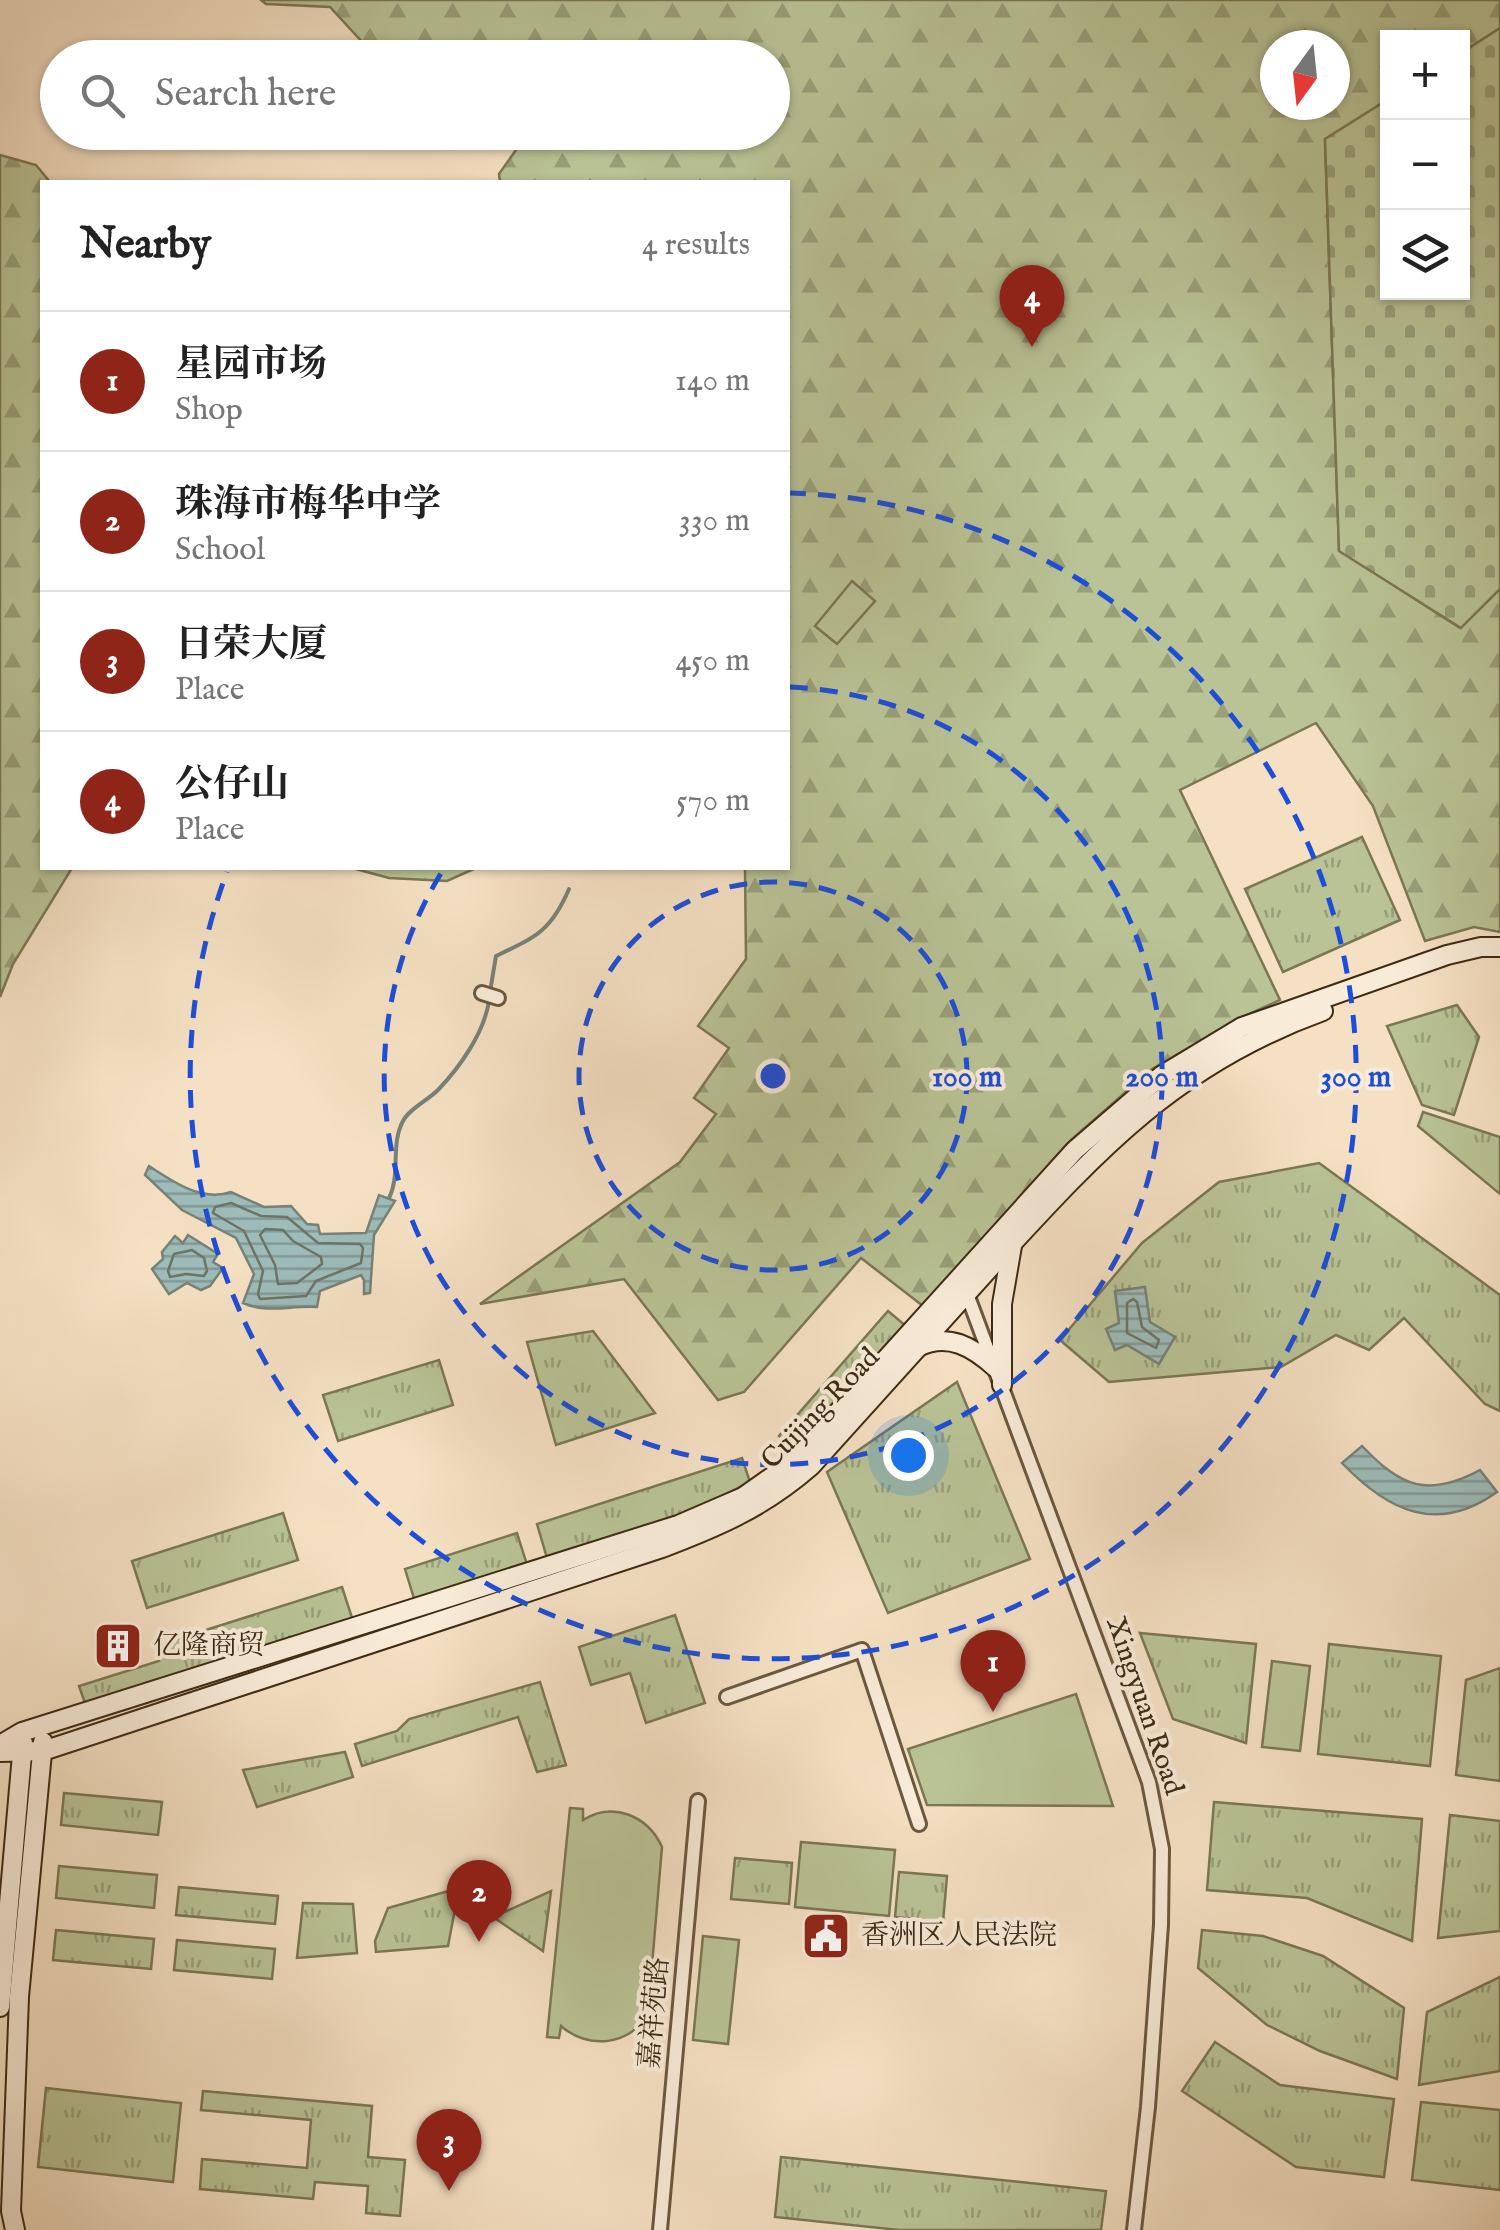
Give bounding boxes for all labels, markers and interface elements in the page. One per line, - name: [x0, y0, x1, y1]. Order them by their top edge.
- north arrow: [1260, 30, 1350, 120]
- map controls: [1380, 30, 1470, 300]
- button: +: [1380, 30, 1470, 120]
- search box: [40, 40, 790, 150]
- icon: search: [75, 68, 130, 123]
- text: Search here: [155, 71, 336, 119]
- button: −: [1380, 120, 1470, 210]
- button: layers: [1380, 210, 1470, 300]
- text: Nearby: [80, 219, 211, 272]
- text: 4 results: [642, 225, 750, 266]
- pin: 4: [1000, 264, 1064, 347]
- text: 星园市场: [175, 342, 327, 390]
- text: 1: [107, 361, 118, 402]
- text: 140 m: [675, 361, 750, 402]
- text: Shop: [175, 390, 243, 431]
- text: 珠海市梅华中学: [175, 482, 441, 530]
- text: 2: [105, 501, 120, 542]
- text: 330 m: [679, 501, 750, 542]
- text: School: [175, 530, 265, 571]
- text: 日荣大厦: [175, 622, 327, 670]
- text: 3: [107, 641, 118, 682]
- text: 450 m: [676, 641, 750, 682]
- text: Place: [175, 670, 245, 711]
- text: 公仔山: [175, 762, 289, 810]
- text: 4: [105, 781, 120, 822]
- text: 570 m: [676, 781, 750, 822]
- text: Place: [175, 810, 245, 851]
- centre of rings: [755, 1058, 791, 1094]
- text: 100 m: [932, 1059, 1002, 1097]
- text: 200 m: [1125, 1059, 1199, 1097]
- text: 300 m: [1321, 1059, 1391, 1097]
- street label: Cuijing Road: [754, 1341, 888, 1477]
- your location: [883, 1430, 934, 1481]
- street label: Xingyuan Road: [1097, 1612, 1191, 1800]
- building icon: 亿隆商贸: [92, 1620, 144, 1672]
- place label: 亿隆商贸: [153, 1629, 265, 1664]
- pin: 1: [960, 1630, 1026, 1712]
- pin: 2: [446, 1860, 512, 1942]
- public building icon: 香洲区人民法院: [800, 1910, 852, 1962]
- place label: 香洲区人民法院: [861, 1919, 1057, 1954]
- street label: 嘉祥苑路: [633, 1956, 677, 2070]
- pin: 3: [416, 2108, 482, 2191]

